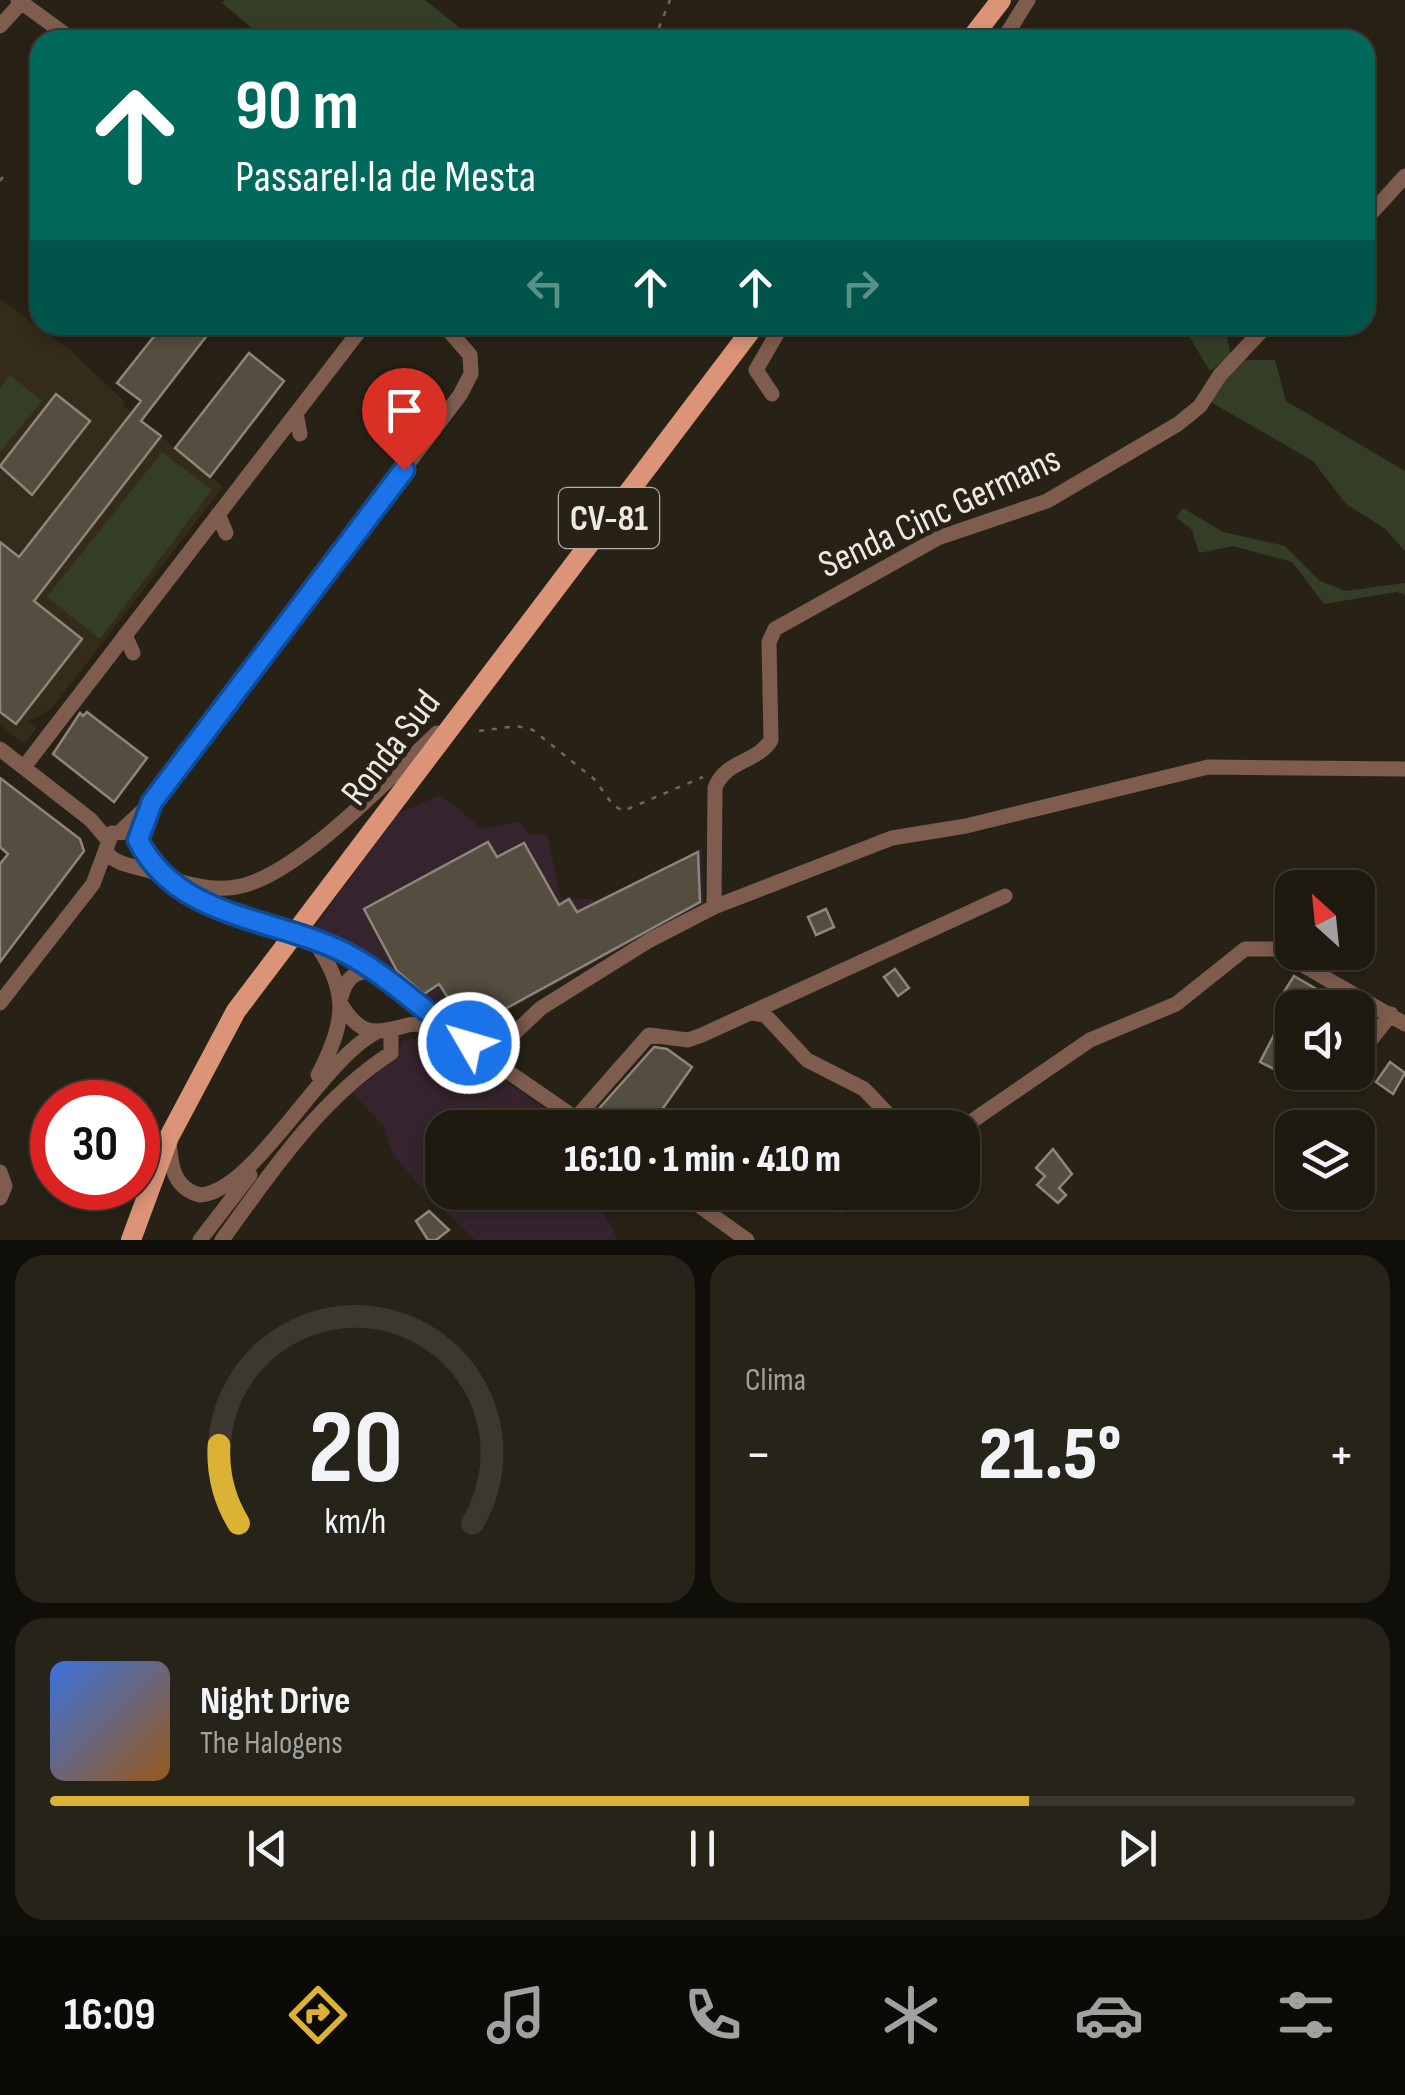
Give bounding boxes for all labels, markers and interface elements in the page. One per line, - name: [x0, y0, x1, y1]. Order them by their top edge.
- text: 90 m: [235, 65, 359, 149]
- icon: ahead: [70, 70, 200, 200]
- text: Passarel·la de Mesta: [235, 150, 536, 205]
- icon: left: [518, 260, 573, 315]
- icon: ahead: [623, 260, 678, 315]
- icon: ahead: [728, 260, 783, 315]
- icon: right: [833, 260, 888, 315]
- pin: [362, 368, 447, 471]
- icon: arrive: [377, 383, 432, 438]
- street label: Senda Cinc Germans: [812, 437, 1068, 588]
- road number: CV-81: [559, 488, 659, 548]
- street label: Ronda Sud: [332, 681, 450, 814]
- north arrow: [1275, 870, 1375, 970]
- map controls: [1275, 870, 1375, 1210]
- button: sound: [1275, 990, 1375, 1090]
- position arrow: [417, 991, 521, 1095]
- speed limit sign: 30: [30, 1080, 160, 1210]
- button: layers: [1275, 1110, 1375, 1210]
- text: 16:10 · 1 min · 410 m: [564, 1137, 841, 1182]
- text: Clima: [745, 1361, 806, 1400]
- text: 20: [307, 1387, 403, 1512]
- text: 21.5°: [979, 1410, 1121, 1501]
- text: −: [745, 1422, 772, 1489]
- text: +: [1328, 1422, 1355, 1489]
- text: km/h: [324, 1501, 386, 1544]
- text: Night Drive: [200, 1679, 351, 1724]
- text: The Halogens: [200, 1724, 343, 1763]
- icon: previous: [240, 1821, 295, 1876]
- icon: pause: [675, 1821, 730, 1876]
- icon: next: [1110, 1821, 1165, 1876]
- icon: directions: [283, 1980, 353, 2050]
- icon: music: [481, 1980, 551, 2050]
- icon: phone: [678, 1980, 748, 2050]
- icon: climate: [876, 1980, 946, 2050]
- icon: car: [1074, 1980, 1144, 2050]
- icon: filters: [1271, 1980, 1341, 2050]
- text: 16:09: [64, 1988, 155, 2043]

